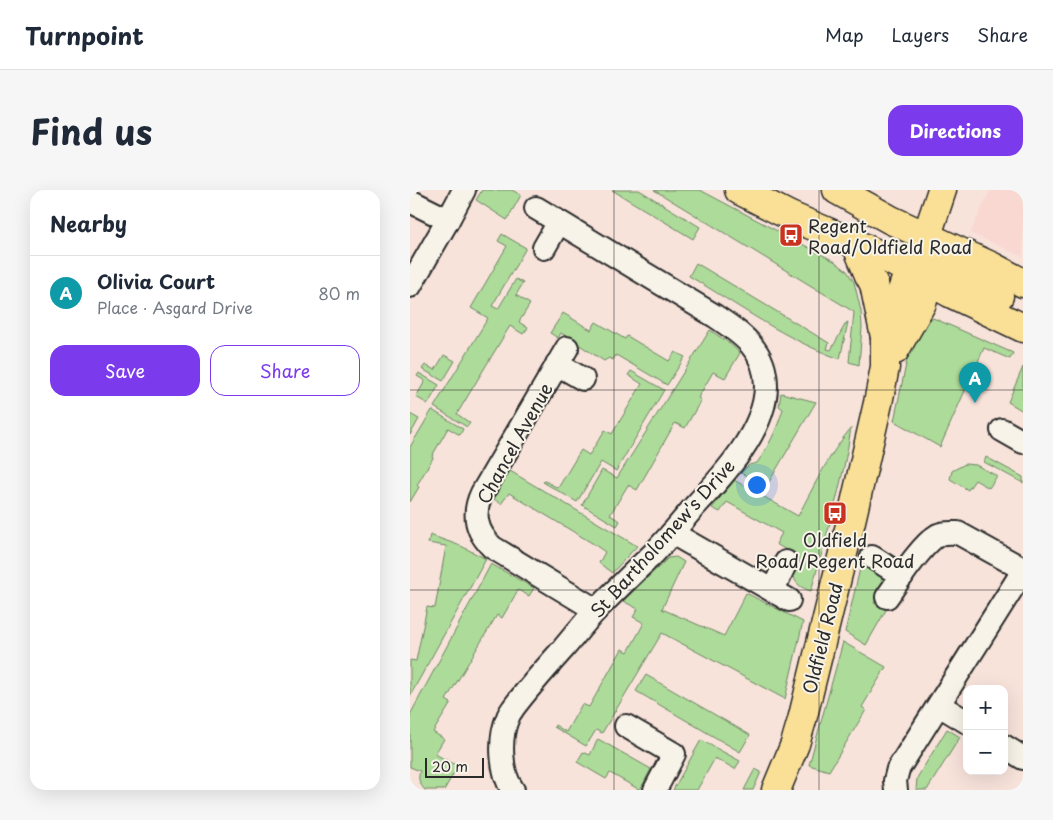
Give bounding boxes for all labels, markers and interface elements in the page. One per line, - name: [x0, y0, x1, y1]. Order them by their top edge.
- text: Turnpoint: [25, 17, 144, 53]
- text: Map: [825, 21, 864, 48]
- text: Layers: [892, 21, 949, 48]
- text: Share: [977, 21, 1028, 48]
- text: Find us: [30, 104, 152, 157]
- button: Directions: [888, 105, 1023, 156]
- text: Nearby: [50, 207, 127, 239]
- place label: Regent Road/Oldfield Road: [808, 212, 972, 260]
- bus stop icon: Regent Road/Oldfield Road: [778, 222, 804, 248]
- text: Olivia Court: [97, 267, 215, 295]
- text: A: [60, 281, 72, 305]
- text: 80 m: [318, 281, 360, 305]
- text: Place · Asgard Drive: [97, 295, 253, 319]
- button: Save: [50, 345, 200, 396]
- button: Share: [210, 345, 360, 396]
- pin: A: [959, 362, 991, 403]
- street label: Chancel Avenue: [470, 377, 559, 508]
- street label: St Bartholomew's Drive: [583, 453, 741, 623]
- your location: [744, 472, 770, 498]
- bus stop icon: Oldfield Road/Regent Road: [822, 500, 848, 526]
- place label: Oldfield Road/Regent Road: [756, 526, 914, 574]
- street label: Oldfield Road: [795, 579, 849, 697]
- map controls: [963, 685, 1008, 775]
- button: +: [963, 685, 1008, 730]
- button: −: [963, 730, 1008, 775]
- scale bar: [425, 755, 484, 778]
- text: 20 m: [432, 756, 468, 777]

